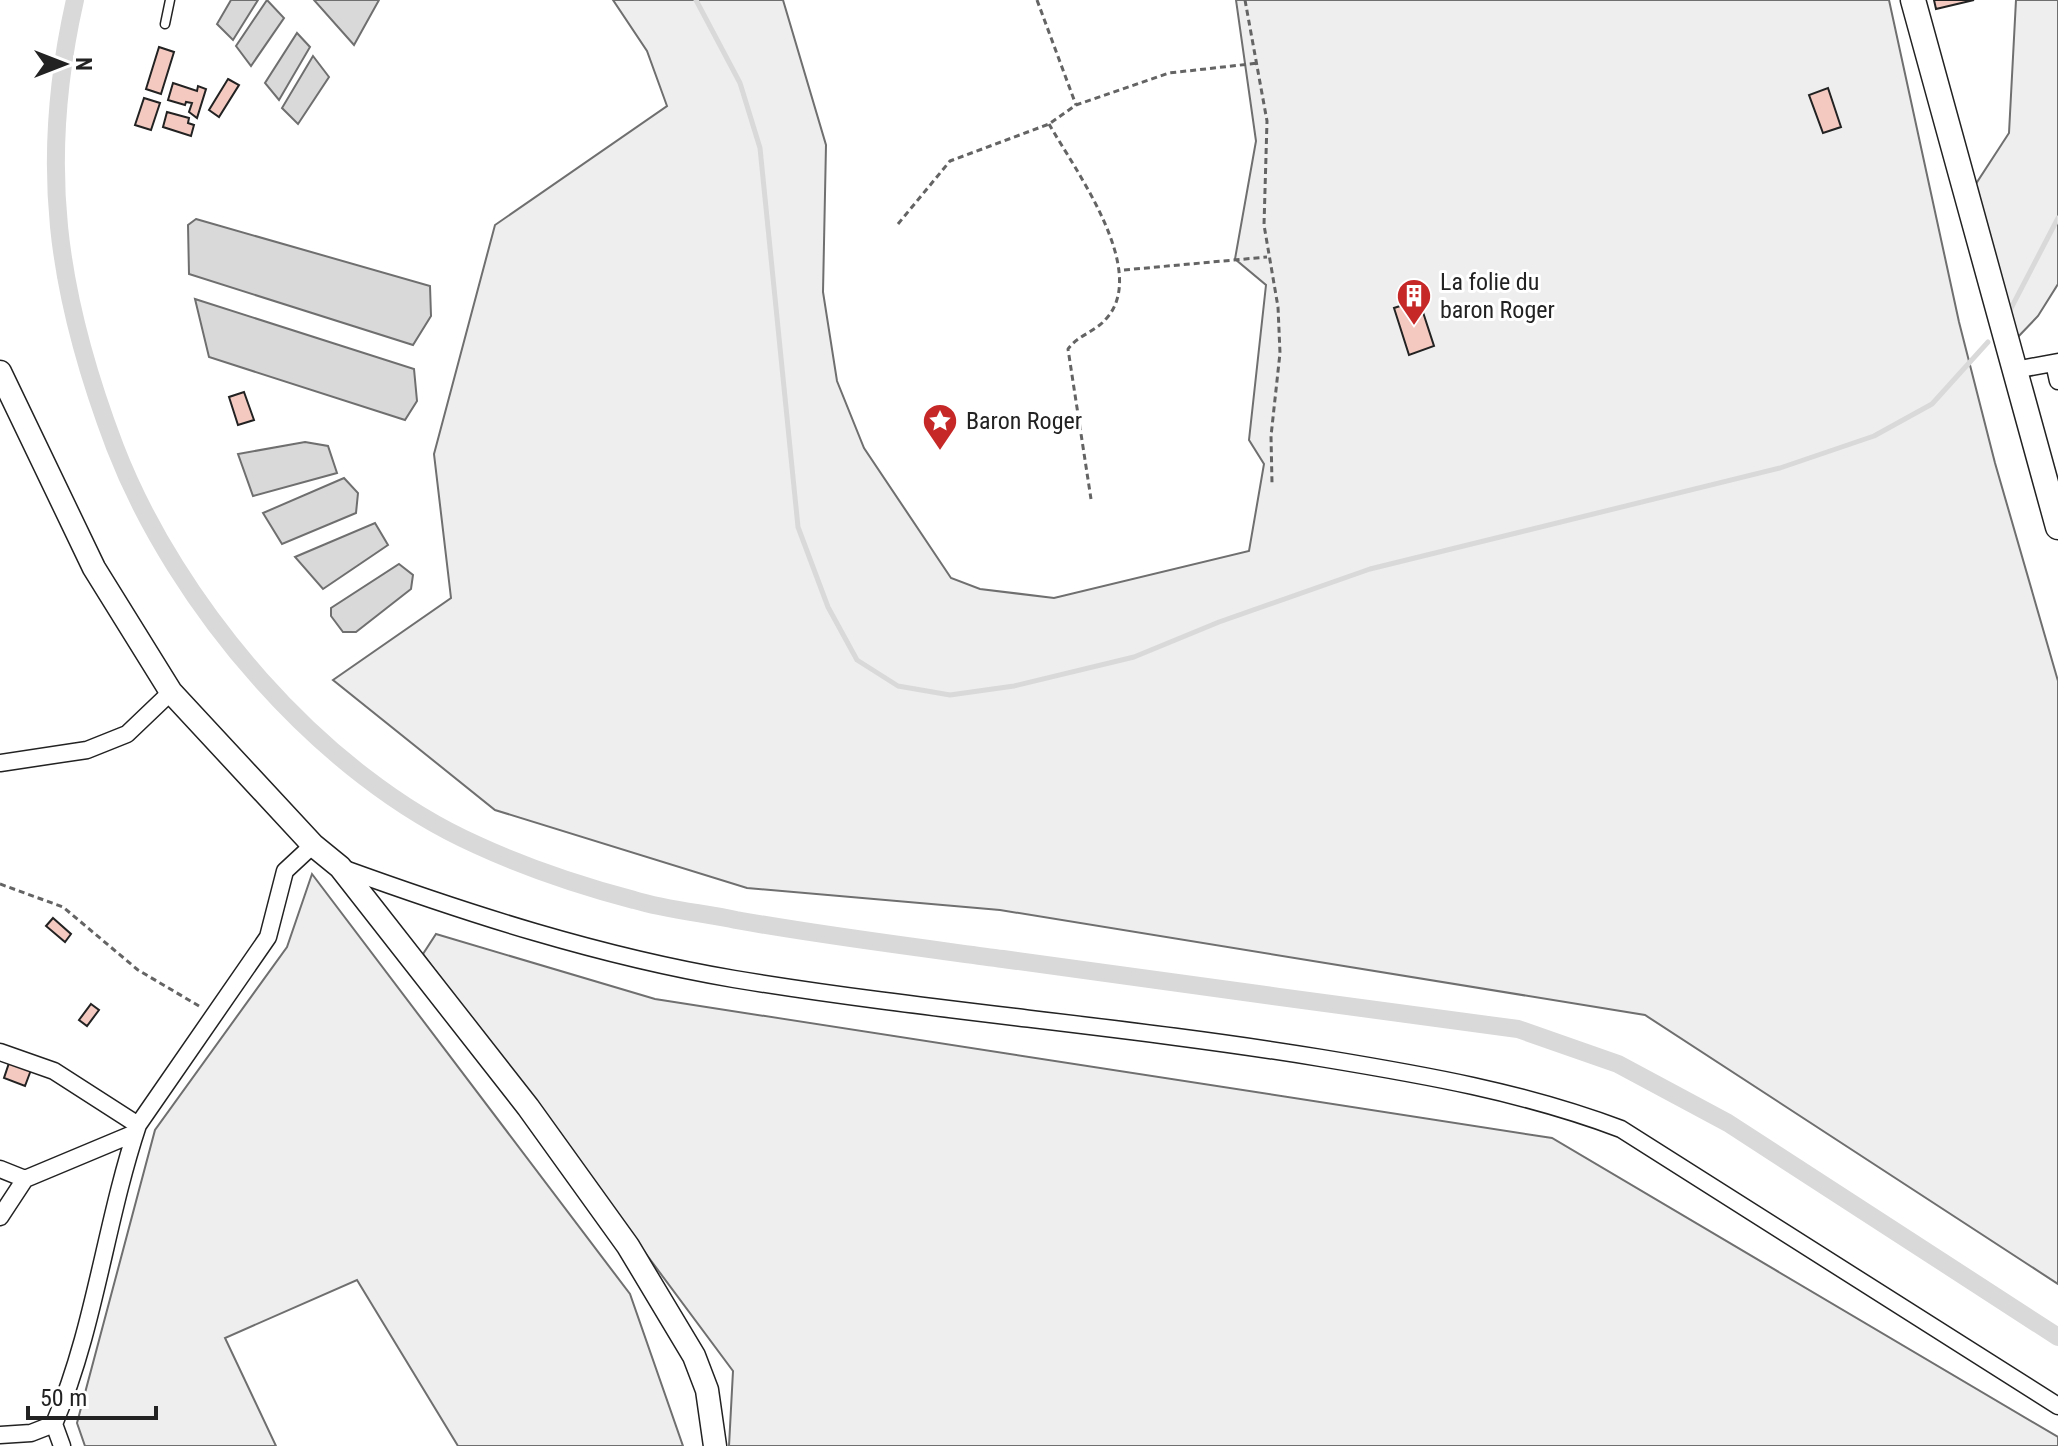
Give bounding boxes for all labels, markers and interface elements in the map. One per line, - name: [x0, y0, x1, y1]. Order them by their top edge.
- north arrow: [24, 24, 104, 104]
- text: N: [71, 57, 96, 71]
- place label: La folie du baron Roger: [1440, 268, 1555, 324]
- building icon: La folie du baron Roger: [1395, 277, 1433, 327]
- place icon: Baron Roger: [921, 402, 959, 452]
- place label: Baron Roger: [966, 407, 1082, 435]
- scale bar: [28, 1370, 156, 1420]
- text: 50 m: [40, 1384, 87, 1412]

